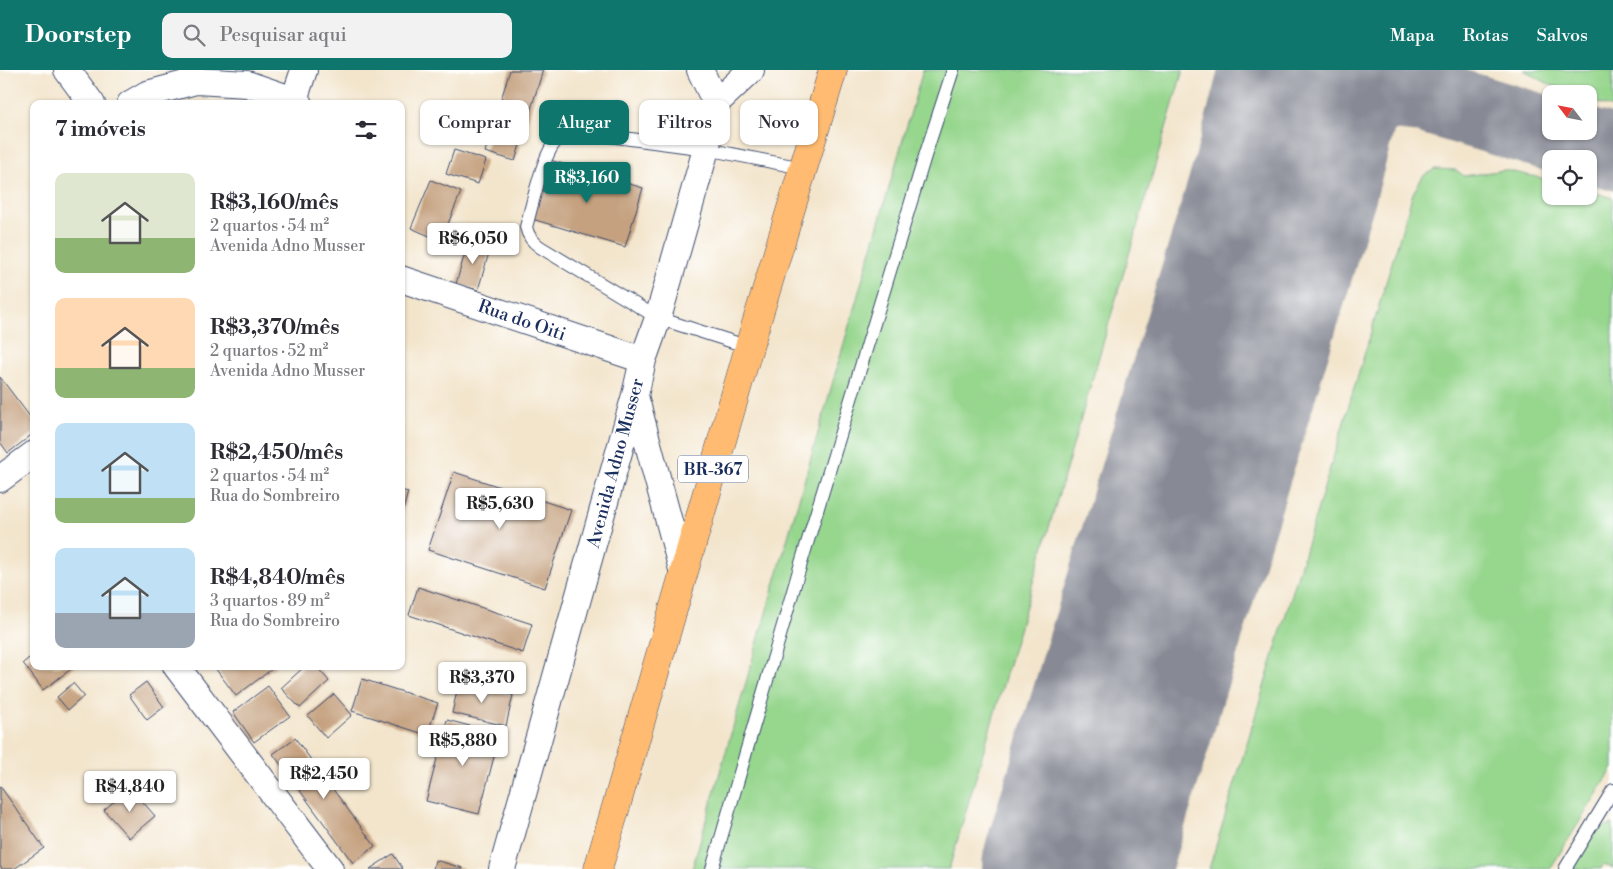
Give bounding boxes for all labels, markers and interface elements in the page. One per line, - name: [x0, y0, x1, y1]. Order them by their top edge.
- search box: [162, 13, 512, 58]
- text: Doorstep: [25, 20, 132, 50]
- icon: search: [180, 21, 208, 49]
- text: Pesquisar aqui: [220, 23, 347, 47]
- text: Mapa: [1390, 24, 1435, 47]
- text: Rotas: [1463, 24, 1509, 47]
- text: Salvos: [1537, 24, 1588, 47]
- north arrow: [1542, 85, 1598, 140]
- map controls: [1542, 85, 1597, 205]
- chip: Comprar: [420, 100, 529, 145]
- chip: Alugar: [539, 100, 629, 145]
- chip: Filtros: [639, 100, 730, 145]
- chip: Novo: [740, 100, 818, 145]
- icon: filters: [352, 116, 380, 144]
- text: 7 imóveis: [55, 117, 146, 143]
- button: locate: [1542, 150, 1597, 205]
- pin: R$3,160: [541, 162, 633, 204]
- text: R$3,160: [555, 168, 619, 188]
- text: R$3,160/mês: [210, 190, 339, 216]
- icon: home: [95, 193, 155, 253]
- text: 2 quartos · 54 m²: [210, 216, 329, 236]
- pin: R$6,050: [427, 222, 519, 265]
- text: R$6,050: [438, 229, 508, 249]
- text: Avenida Adno Musser: [210, 236, 365, 256]
- street label: Rua do Oiti: [475, 295, 569, 346]
- text: R$3,370/mês: [210, 315, 340, 341]
- icon: home: [95, 318, 155, 378]
- text: 2 quartos · 52 m²: [210, 341, 328, 361]
- text: Avenida Adno Musser: [210, 361, 365, 381]
- street label: Avenida Adno Musser: [582, 376, 649, 551]
- text: R$2,450/mês: [210, 440, 343, 466]
- icon: home: [95, 443, 155, 503]
- road number: BR-367: [678, 456, 748, 482]
- text: 2 quartos · 54 m²: [210, 466, 329, 486]
- text: Rua do Sombreiro: [210, 486, 340, 506]
- pin: R$5,630: [454, 488, 546, 530]
- text: R$5,630: [466, 494, 534, 514]
- text: R$4,840/mês: [210, 565, 345, 591]
- icon: home: [95, 568, 155, 628]
- text: 3 quartos · 89 m²: [210, 591, 330, 611]
- text: Rua do Sombreiro: [210, 611, 340, 631]
- pin: R$3,370: [436, 662, 528, 704]
- text: R$3,370: [449, 668, 515, 688]
- pin: R$5,880: [417, 724, 509, 767]
- text: R$5,880: [429, 731, 497, 751]
- pin: R$2,450: [278, 758, 370, 800]
- text: R$2,450: [290, 764, 358, 784]
- pin: R$4,840: [84, 770, 176, 813]
- text: R$4,840: [95, 777, 165, 797]

